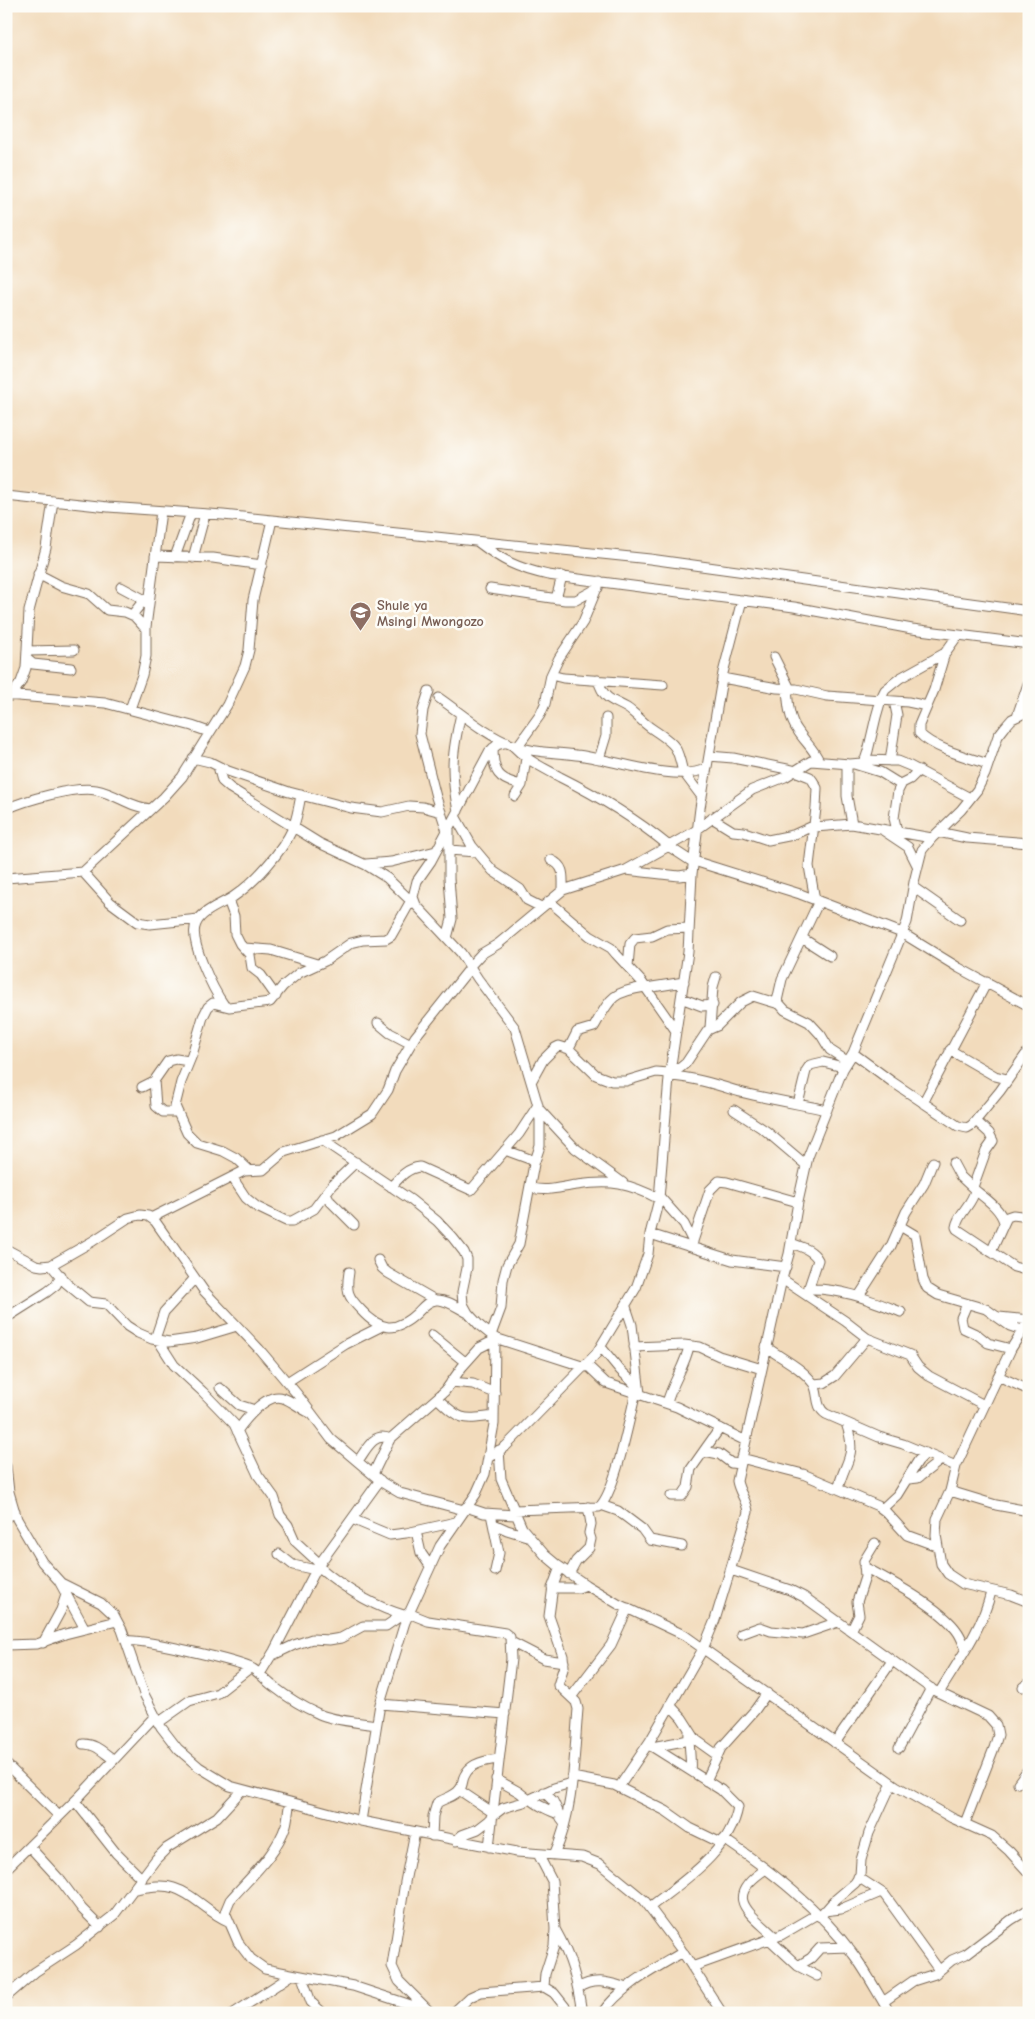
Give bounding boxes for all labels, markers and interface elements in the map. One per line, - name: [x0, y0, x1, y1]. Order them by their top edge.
- place label: Shule ya Msingi Mwongozo: [377, 597, 484, 630]
- school or university icon: Shule ya Msingi Mwongozo: [349, 601, 373, 632]

